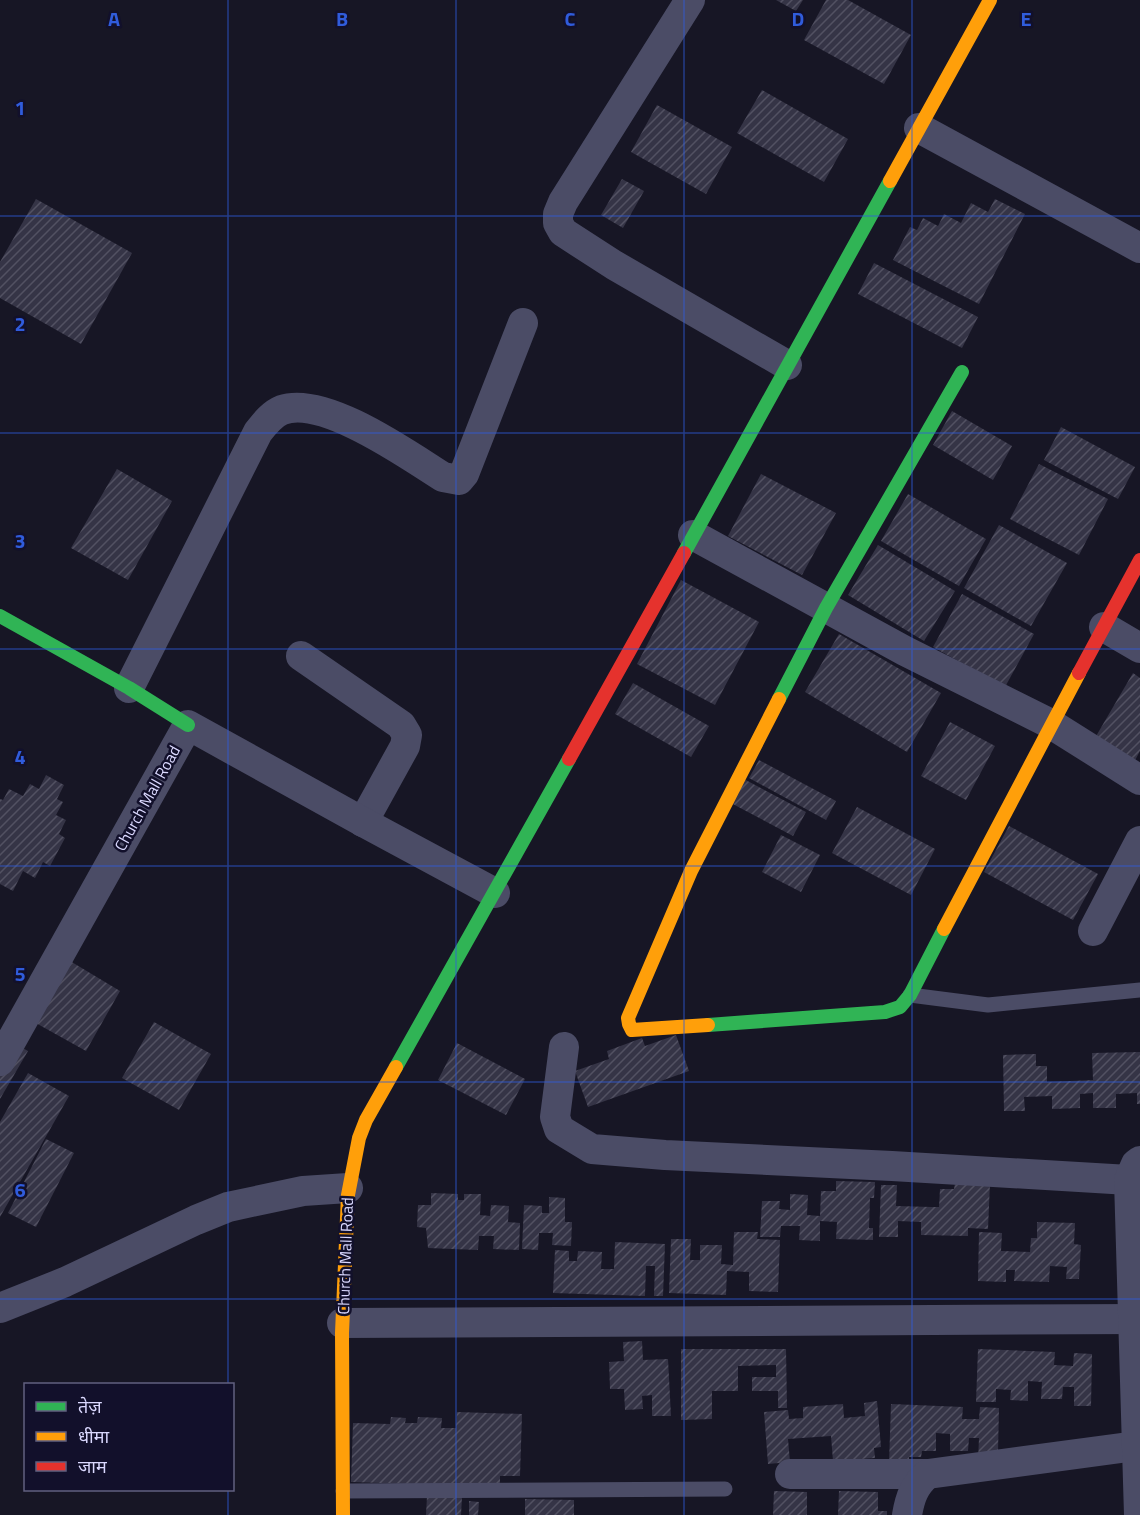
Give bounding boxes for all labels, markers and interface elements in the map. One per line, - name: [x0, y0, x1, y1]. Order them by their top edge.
- text: A: [108, 3, 120, 34]
- text: B: [336, 3, 348, 34]
- text: C: [565, 3, 576, 34]
- text: D: [792, 3, 804, 34]
- text: E: [1020, 3, 1032, 34]
- text: 1: [14, 92, 26, 123]
- text: 2: [14, 308, 26, 339]
- text: 3: [14, 525, 26, 556]
- text: 4: [14, 741, 26, 772]
- street label: Church Mall Road: [108, 741, 186, 855]
- text: 5: [14, 958, 26, 989]
- text: 6: [14, 1174, 26, 1205]
- street label: Church Mall Road: [331, 1197, 359, 1315]
- legend: [24, 1383, 234, 1491]
- text: तेज़: [78, 1393, 102, 1420]
- text: धीमा: [78, 1423, 109, 1450]
- text: जाम: [78, 1453, 108, 1480]

